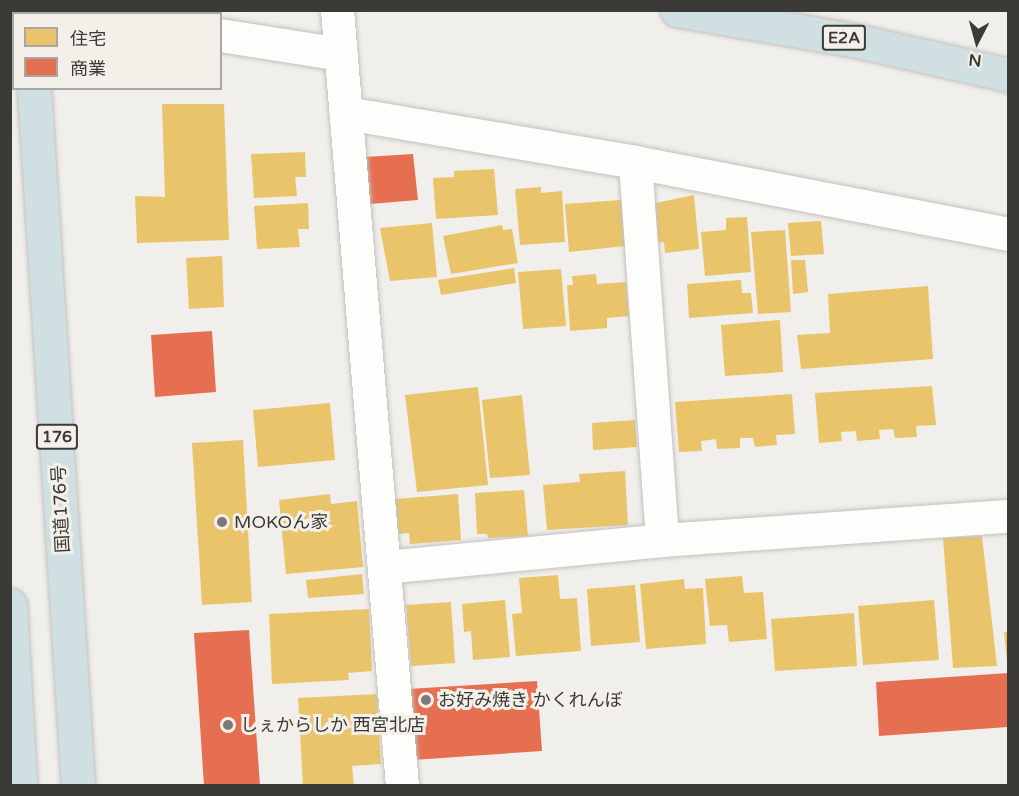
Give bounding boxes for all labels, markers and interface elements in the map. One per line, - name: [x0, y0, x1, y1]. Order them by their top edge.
- legend: [12, 12, 222, 90]
- north arrow: [947, 12, 1007, 72]
- road number: E2A: [822, 25, 866, 51]
- text: 住宅: [70, 28, 106, 50]
- text: N: [968, 49, 983, 71]
- text: 商業: [70, 58, 106, 80]
- road number: 176: [34, 424, 80, 450]
- street label: 国道176号: [48, 465, 74, 553]
- place label: MOKOん家: [234, 511, 328, 533]
- marker: MOKOん家: [215, 515, 229, 529]
- place label: お好み焼き かくれんぼ: [438, 689, 623, 711]
- marker: お好み焼き かくれんぼ: [419, 693, 433, 707]
- place label: しぇからしか 西宮北店: [240, 714, 425, 736]
- marker: しぇからしか 西宮北店: [221, 718, 235, 732]

